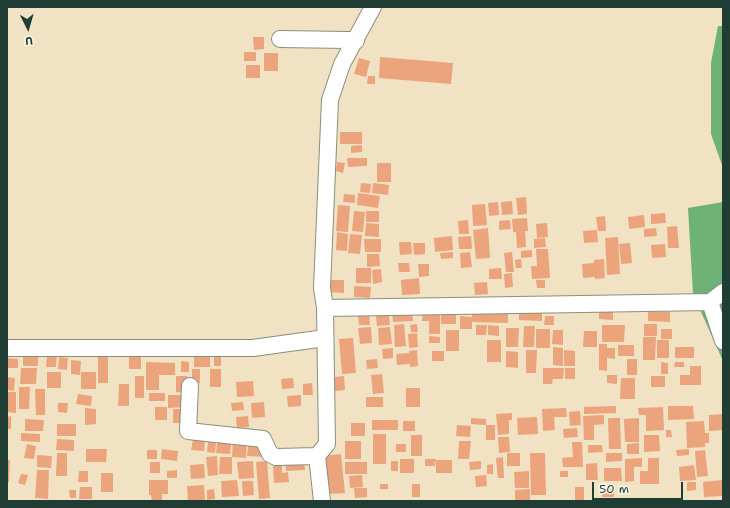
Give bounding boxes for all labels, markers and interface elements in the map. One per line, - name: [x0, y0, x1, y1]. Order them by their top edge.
- north arrow: [8, 8, 48, 48]
- text: U: [25, 33, 33, 48]
- scale bar: [594, 474, 685, 500]
- text: 50 m: [599, 481, 629, 497]

